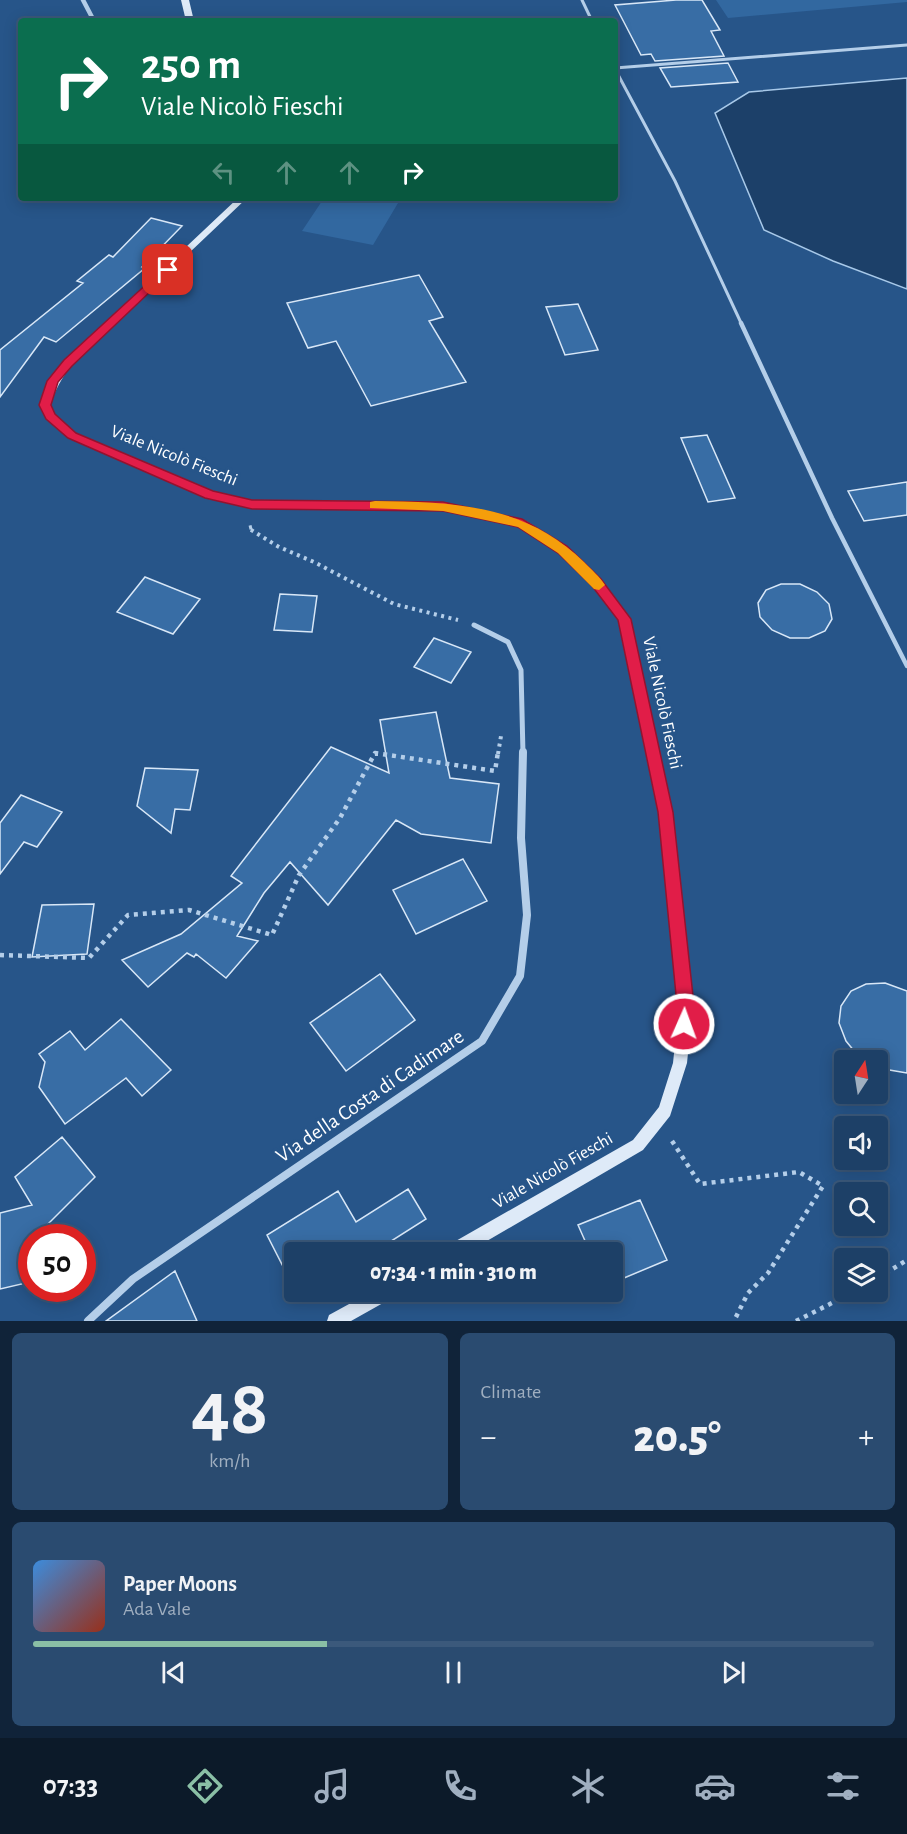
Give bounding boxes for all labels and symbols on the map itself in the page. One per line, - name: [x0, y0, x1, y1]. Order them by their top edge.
- pin: [142, 244, 193, 295]
- street label: Viale Nicolò Fieschi: [108, 422, 240, 490]
- street label: Viale Nicolò Fieschi: [639, 635, 685, 771]
- position arrow: [652, 992, 716, 1056]
- street label: Via della Costa di Cadimare: [272, 1025, 468, 1167]
- north arrow: [834, 1050, 888, 1104]
- street label: Viale Nicolò Fieschi: [490, 1129, 616, 1213]
- speed limit sign: 50: [18, 1224, 96, 1302]

